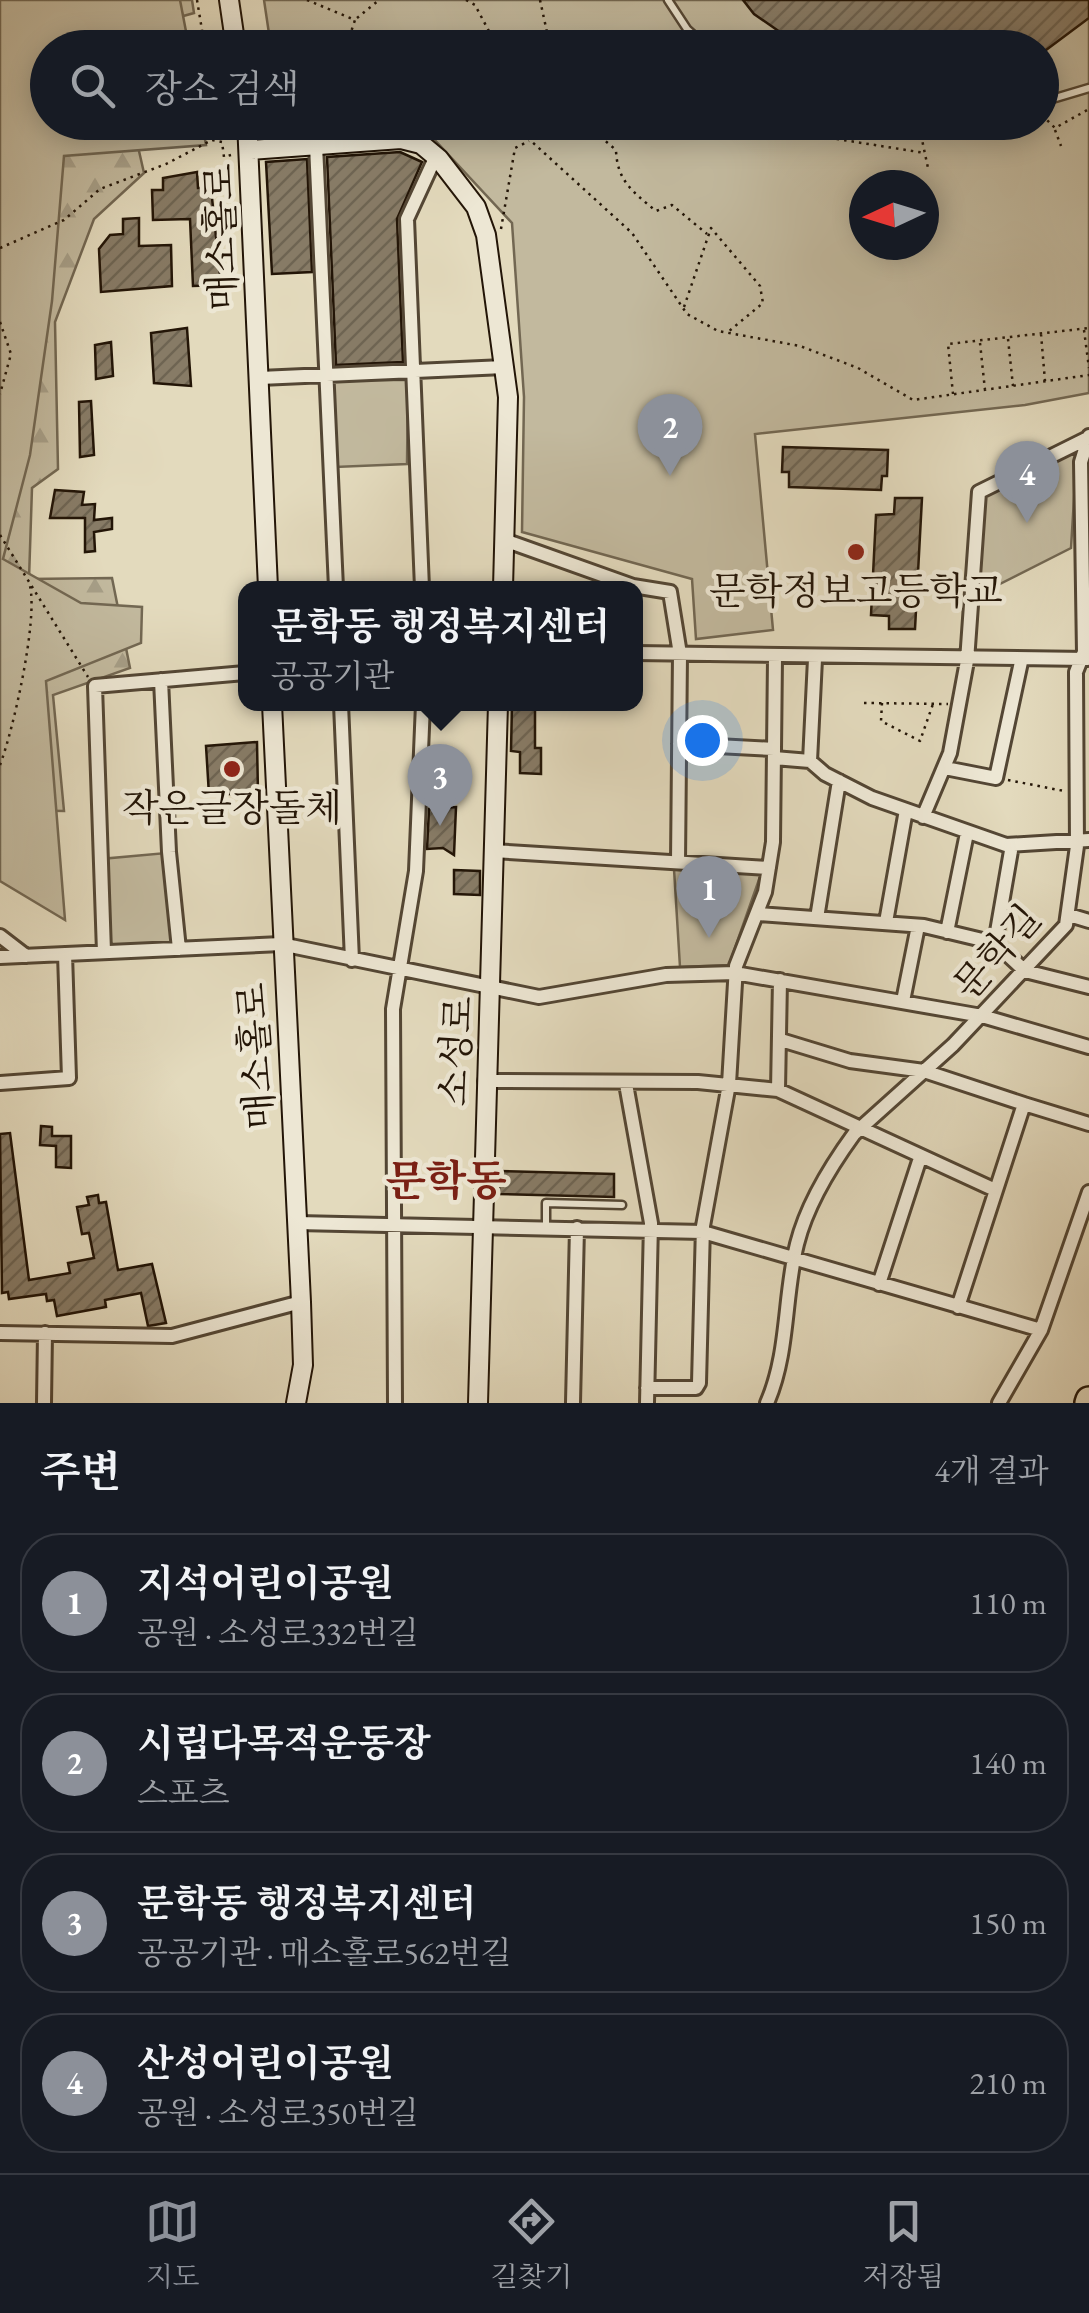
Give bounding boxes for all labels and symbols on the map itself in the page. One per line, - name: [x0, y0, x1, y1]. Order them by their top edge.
- street label: 매소홀로: [193, 163, 248, 311]
- north arrow: [849, 170, 939, 260]
- pin: 2: [638, 394, 702, 476]
- pin: 4: [994, 440, 1060, 523]
- marker: 문학정보고등학교: [845, 541, 867, 563]
- place label: 문학정보고등학교: [709, 566, 1003, 615]
- your location: [677, 715, 728, 766]
- pin: 3: [408, 744, 472, 826]
- marker: 작은글장돌체: [221, 758, 243, 780]
- place label: 작은글장돌체: [122, 783, 342, 832]
- pin: 1: [676, 856, 742, 938]
- street label: 문학길: [942, 894, 1051, 1009]
- street label: 매소홀로: [226, 981, 285, 1131]
- street label: 소성로: [428, 995, 483, 1107]
- district label: 문학동: [385, 1153, 507, 1208]

